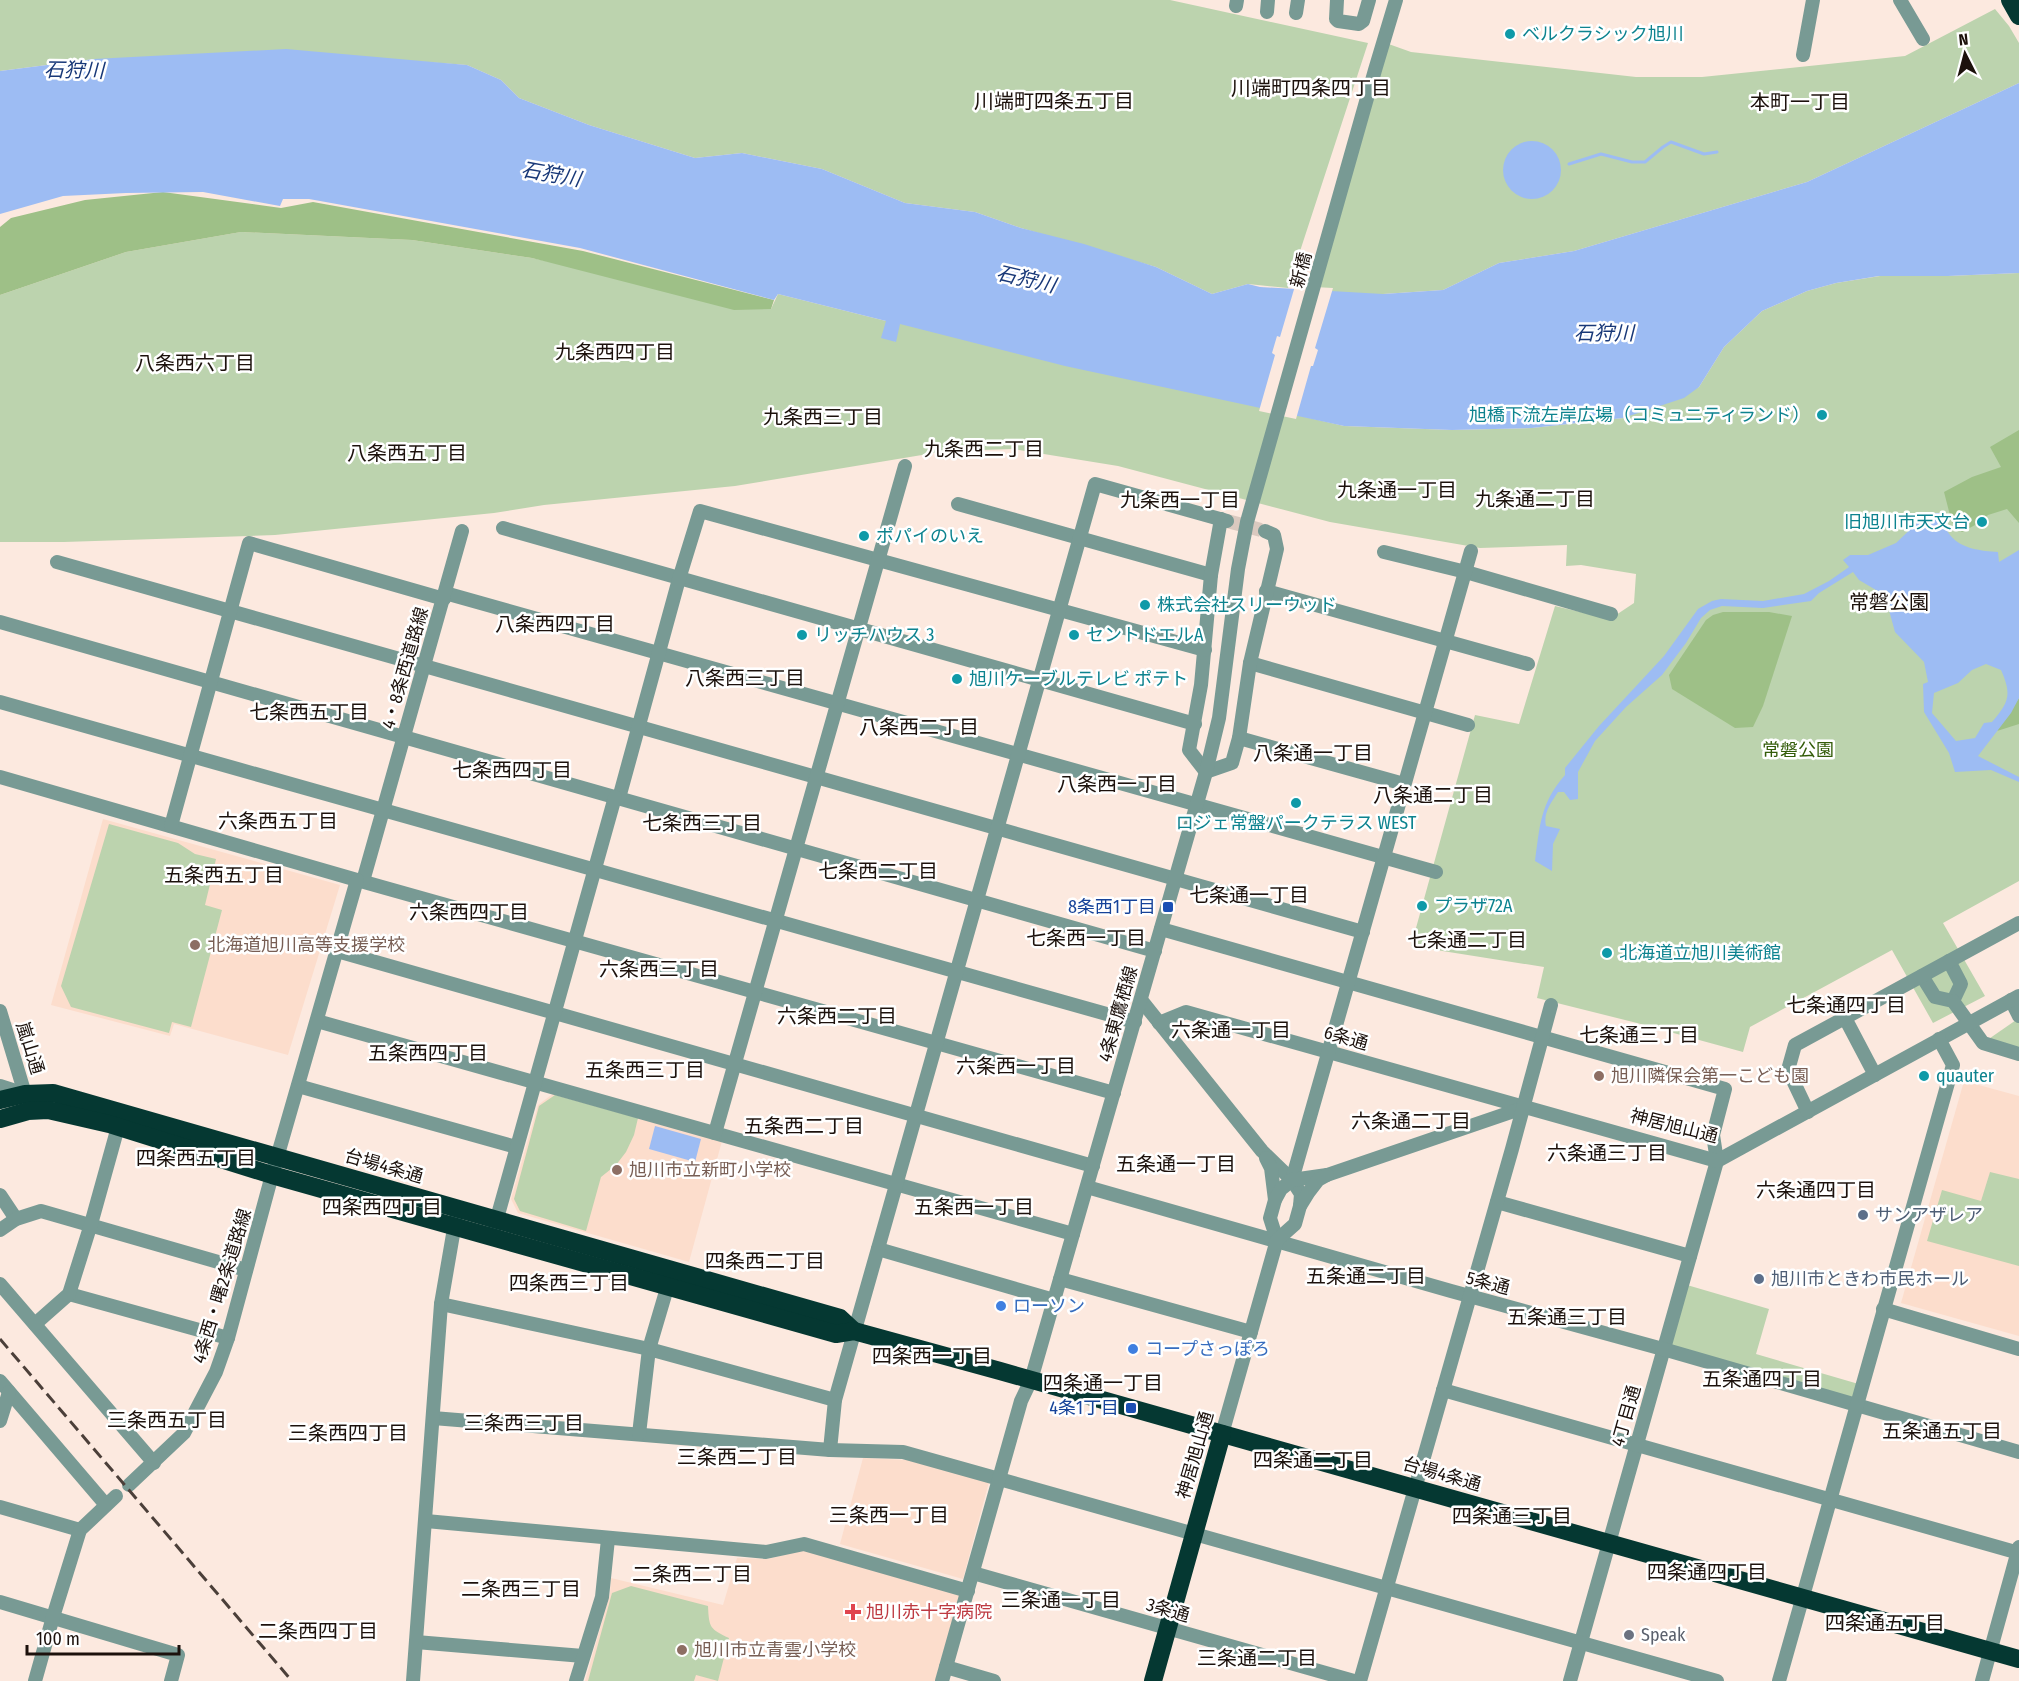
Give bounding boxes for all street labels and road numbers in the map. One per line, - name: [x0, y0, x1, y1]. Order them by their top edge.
- street label: 新橋: [1286, 250, 1316, 290]
- street label: 4・8条西道路線: [377, 605, 433, 731]
- street label: 4条東鷹栖線: [1094, 964, 1142, 1064]
- street label: 嵐山通: [12, 1019, 48, 1077]
- street label: 6条通: [1321, 1021, 1371, 1055]
- street label: 神居旭山通: [1628, 1104, 1720, 1148]
- street label: 台場4条通: [342, 1144, 426, 1188]
- street label: 4条西・曙2条道路線: [188, 1206, 256, 1366]
- street label: 5条通: [1464, 1267, 1512, 1299]
- street label: 4丁目通: [1607, 1383, 1645, 1449]
- street label: 神居旭山通: [1172, 1409, 1218, 1501]
- street label: 台場4条通: [1400, 1452, 1484, 1496]
- street label: 3条通: [1144, 1593, 1192, 1627]

